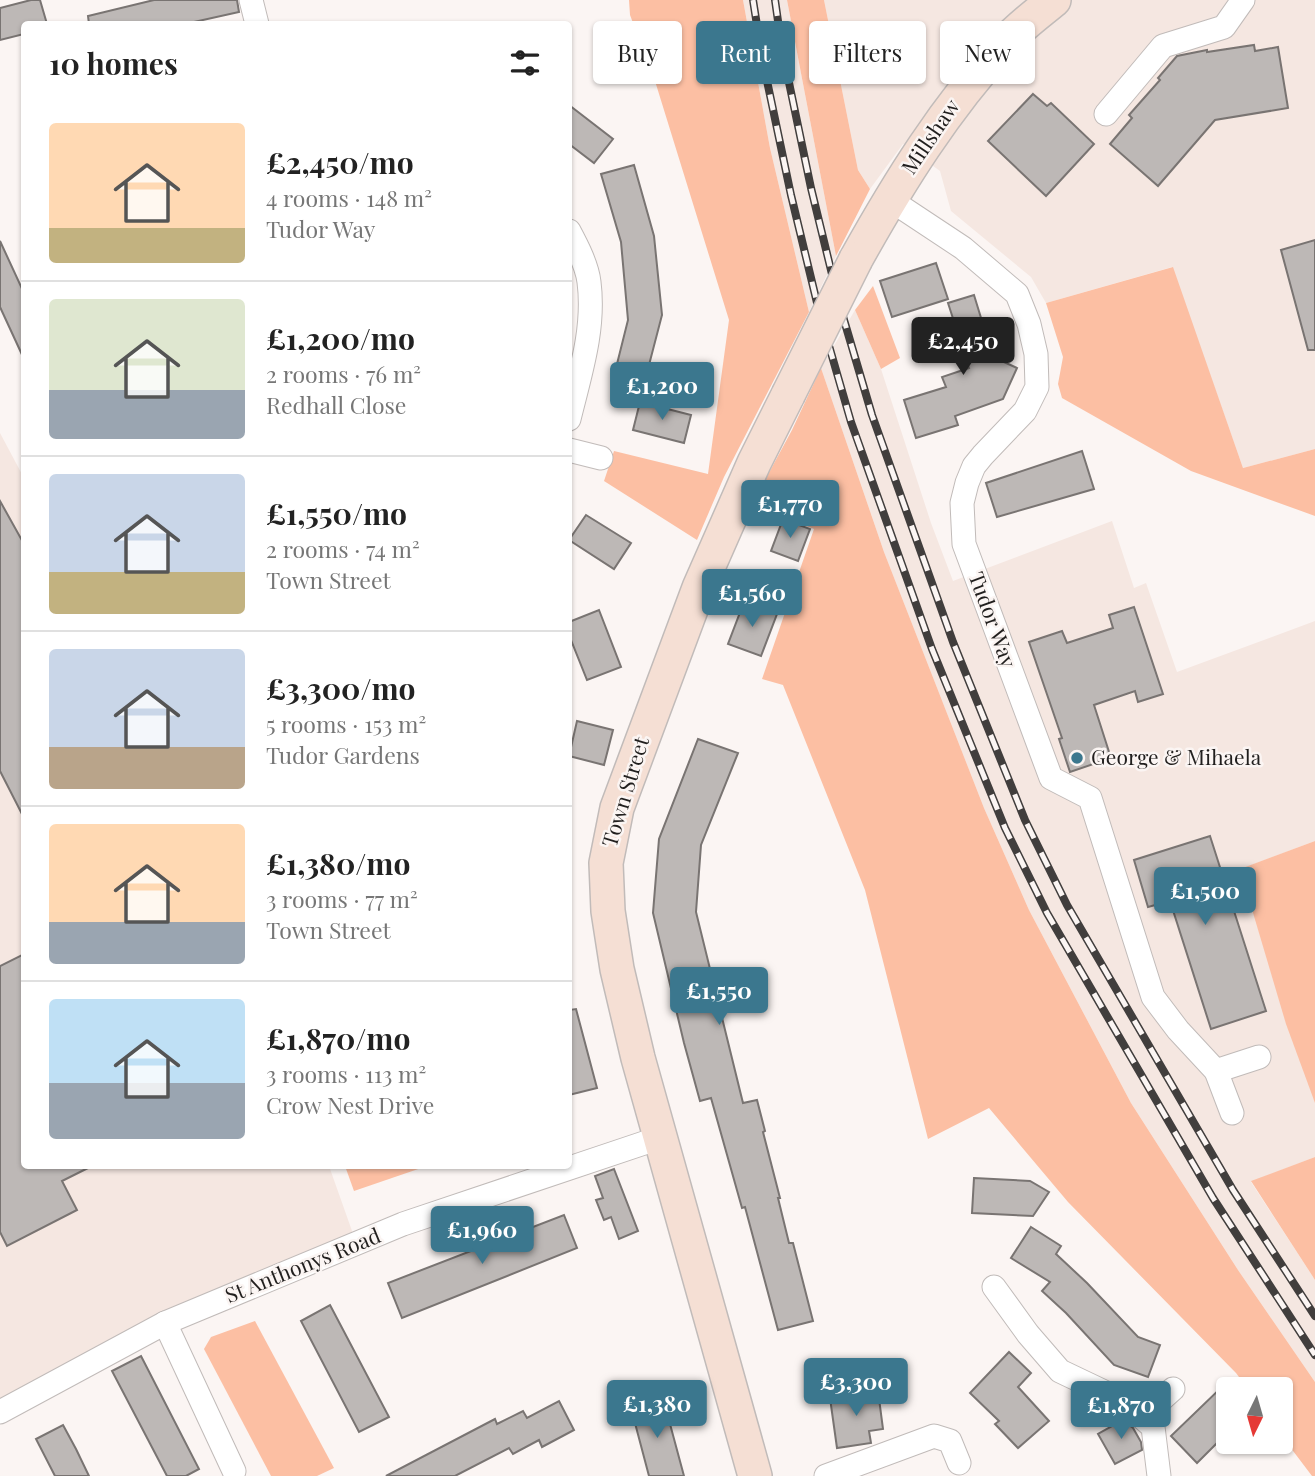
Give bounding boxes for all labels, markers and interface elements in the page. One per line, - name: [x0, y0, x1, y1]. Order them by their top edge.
- chip: Buy: [593, 21, 682, 84]
- chip: Rent: [696, 21, 795, 84]
- chip: Filters: [809, 21, 926, 84]
- chip: New: [940, 21, 1035, 84]
- text: 10 homes: [49, 43, 178, 83]
- icon: filters: [506, 44, 544, 82]
- street label: Millshaw: [894, 92, 965, 179]
- text: £2,450/mo: [266, 142, 414, 182]
- icon: home: [105, 151, 189, 235]
- text: 4 rooms · 148 m²: [266, 182, 432, 213]
- text: Tudor Way: [266, 213, 375, 244]
- text: £1,200/mo: [266, 318, 415, 358]
- pin: £2,450: [906, 318, 1020, 377]
- text: £2,450: [928, 324, 998, 355]
- icon: home: [105, 327, 189, 411]
- text: 2 rooms · 76 m²: [266, 358, 421, 389]
- pin: £1,200: [605, 362, 719, 422]
- text: £1,200: [626, 369, 698, 400]
- text: Redhall Close: [266, 389, 406, 420]
- pin: £1,770: [733, 480, 847, 540]
- text: £1,770: [757, 487, 823, 518]
- text: £1,550/mo: [266, 493, 407, 533]
- icon: home: [105, 502, 189, 586]
- text: 2 rooms · 74 m²: [266, 533, 420, 564]
- text: Town Street: [266, 564, 391, 595]
- street label: Tudor Way: [964, 568, 1024, 671]
- pin: £1,560: [695, 570, 809, 629]
- text: £1,560: [718, 576, 786, 607]
- text: £3,300/mo: [266, 668, 416, 708]
- icon: home: [105, 677, 189, 761]
- text: 5 rooms · 153 m²: [266, 708, 426, 739]
- street label: Town Street: [594, 732, 654, 850]
- text: Tudor Gardens: [266, 739, 420, 770]
- place label: George & Mihaela: [1091, 742, 1262, 770]
- marker: George & Mihaela: [1069, 750, 1085, 766]
- text: £1,380/mo: [266, 843, 410, 883]
- icon: home: [105, 852, 189, 936]
- pin: £1,500: [1148, 867, 1262, 927]
- text: £1,500: [1170, 874, 1240, 905]
- text: 3 rooms · 77 m²: [266, 883, 418, 914]
- text: Town Street: [266, 914, 391, 945]
- pin: £1,550: [662, 968, 776, 1027]
- text: £1,550: [686, 974, 752, 1005]
- text: £1,870/mo: [266, 1018, 410, 1058]
- icon: home: [105, 1027, 189, 1111]
- text: 3 rooms · 113 m²: [266, 1058, 426, 1089]
- text: Crow Nest Drive: [266, 1089, 434, 1120]
- pin: £1,960: [425, 1206, 539, 1266]
- text: £1,960: [447, 1213, 517, 1244]
- street label: St Anthonys Road: [220, 1220, 384, 1308]
- pin: £3,300: [799, 1358, 913, 1418]
- text: £3,300: [820, 1365, 892, 1396]
- north arrow: [1216, 1377, 1293, 1454]
- map controls: [1216, 1377, 1293, 1454]
- pin: £1,380: [600, 1380, 714, 1440]
- pin: £1,870: [1064, 1382, 1178, 1441]
- text: £1,380: [623, 1387, 691, 1418]
- text: £1,870: [1087, 1388, 1155, 1419]

